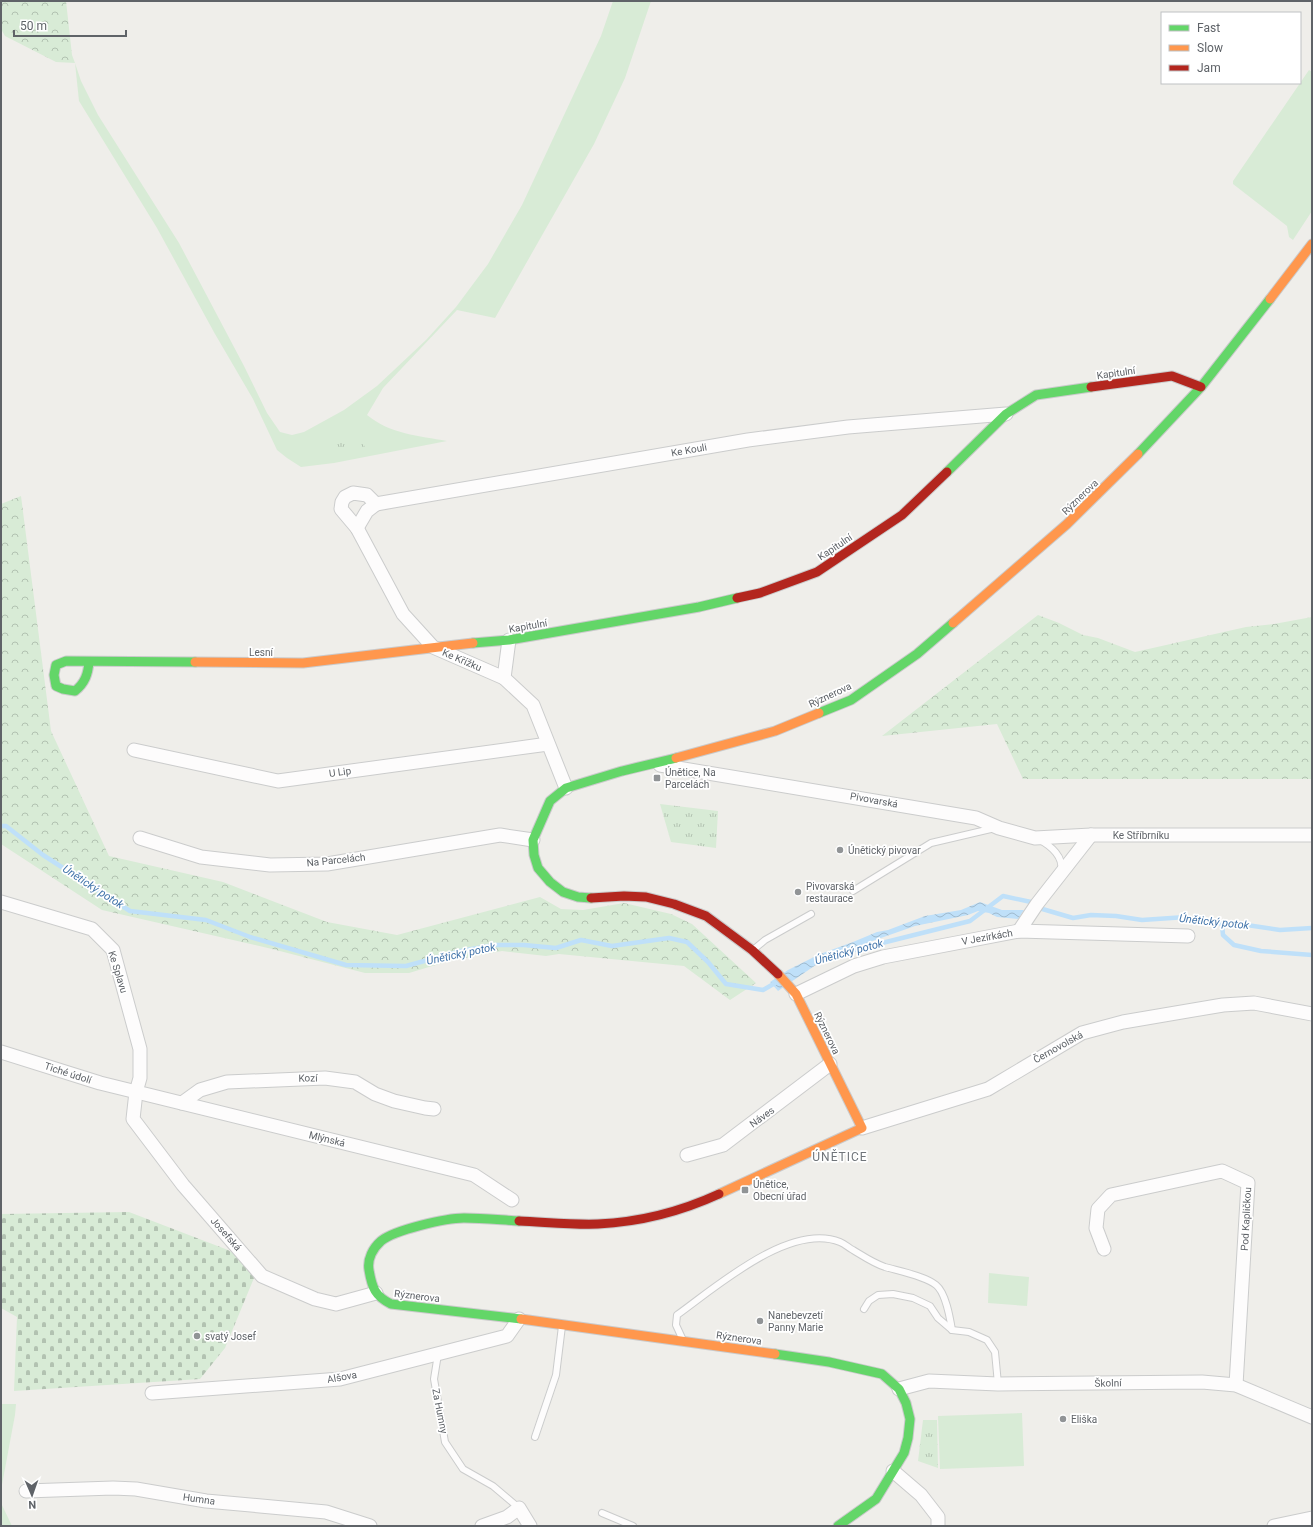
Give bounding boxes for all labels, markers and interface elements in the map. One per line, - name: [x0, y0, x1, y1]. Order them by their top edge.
- scale bar: [14, 12, 126, 38]
- legend: [1161, 12, 1301, 84]
- text: 50 m: [20, 19, 47, 33]
- text: Fast: [1197, 21, 1220, 35]
- text: Slow: [1197, 41, 1223, 55]
- text: Jam: [1197, 61, 1221, 75]
- street label: Kapitulní: [1096, 365, 1137, 381]
- street label: Ke Kouli: [670, 441, 708, 459]
- street label: Rýznerova: [1060, 477, 1100, 517]
- street label: Kapitulní: [816, 531, 855, 562]
- street label: Kapitulní: [508, 617, 549, 635]
- street label: Lesní: [249, 647, 273, 658]
- street label: Ke Křížku: [441, 647, 483, 673]
- street label: Rýznerova: [807, 680, 853, 710]
- street label: U Lip: [328, 765, 352, 779]
- place label: Únětice, Na Parcelách: [665, 766, 716, 790]
- marker: Únětice, Na Parcelách: [652, 773, 662, 783]
- street label: Pivovarská: [849, 790, 899, 810]
- street label: Ke Stříbrníku: [1113, 830, 1169, 841]
- place label: Únětický pivovar: [848, 844, 921, 856]
- marker: Únětický pivovar: [835, 845, 845, 855]
- street label: Na Parcelách: [306, 851, 366, 869]
- water label: Únětický potok: [60, 862, 126, 912]
- place label: Pivovarská restaurace: [806, 881, 854, 904]
- marker: Pivovarská restaurace: [793, 887, 803, 897]
- water label: Únětický potok: [1178, 912, 1250, 932]
- street label: V Jezírkách: [961, 927, 1013, 947]
- water label: Únětický potok: [813, 936, 885, 967]
- water label: Únětický potok: [425, 940, 497, 968]
- street label: Ke Splavu: [106, 950, 130, 994]
- street label: Rýznerova: [812, 1010, 842, 1056]
- street label: Černovolská: [1030, 1027, 1085, 1065]
- street label: Tiché údolí: [43, 1060, 93, 1086]
- street label: Kozí: [298, 1072, 318, 1084]
- street label: Náves: [748, 1104, 776, 1130]
- street label: Mlýnská: [308, 1129, 346, 1149]
- district label: ÚNĚTICE: [812, 1149, 868, 1164]
- place label: Únětice, Obecní úřad: [753, 1178, 806, 1202]
- marker: Únětice, Obecní úřad: [740, 1185, 750, 1195]
- street label: Pod Kapličkou: [1239, 1187, 1253, 1251]
- street label: Josefská: [208, 1215, 244, 1253]
- street label: Rýznerova: [394, 1288, 440, 1304]
- place label: Nanebevzetí Panny Marie: [768, 1310, 824, 1333]
- marker: Nanebevzetí Panny Marie: [755, 1316, 765, 1326]
- street label: Rýznerova: [716, 1329, 762, 1347]
- marker: svatý Josef: [192, 1331, 202, 1341]
- place label: svatý Josef: [205, 1331, 257, 1342]
- street label: Alšova: [326, 1369, 358, 1385]
- street label: Školní: [1094, 1376, 1122, 1389]
- street label: Za Humny: [430, 1388, 450, 1435]
- marker: Eliška: [1058, 1414, 1068, 1424]
- place label: Eliška: [1071, 1414, 1097, 1425]
- north arrow: [12, 1475, 52, 1515]
- street label: Humna: [182, 1491, 216, 1507]
- text: N: [28, 1498, 36, 1511]

